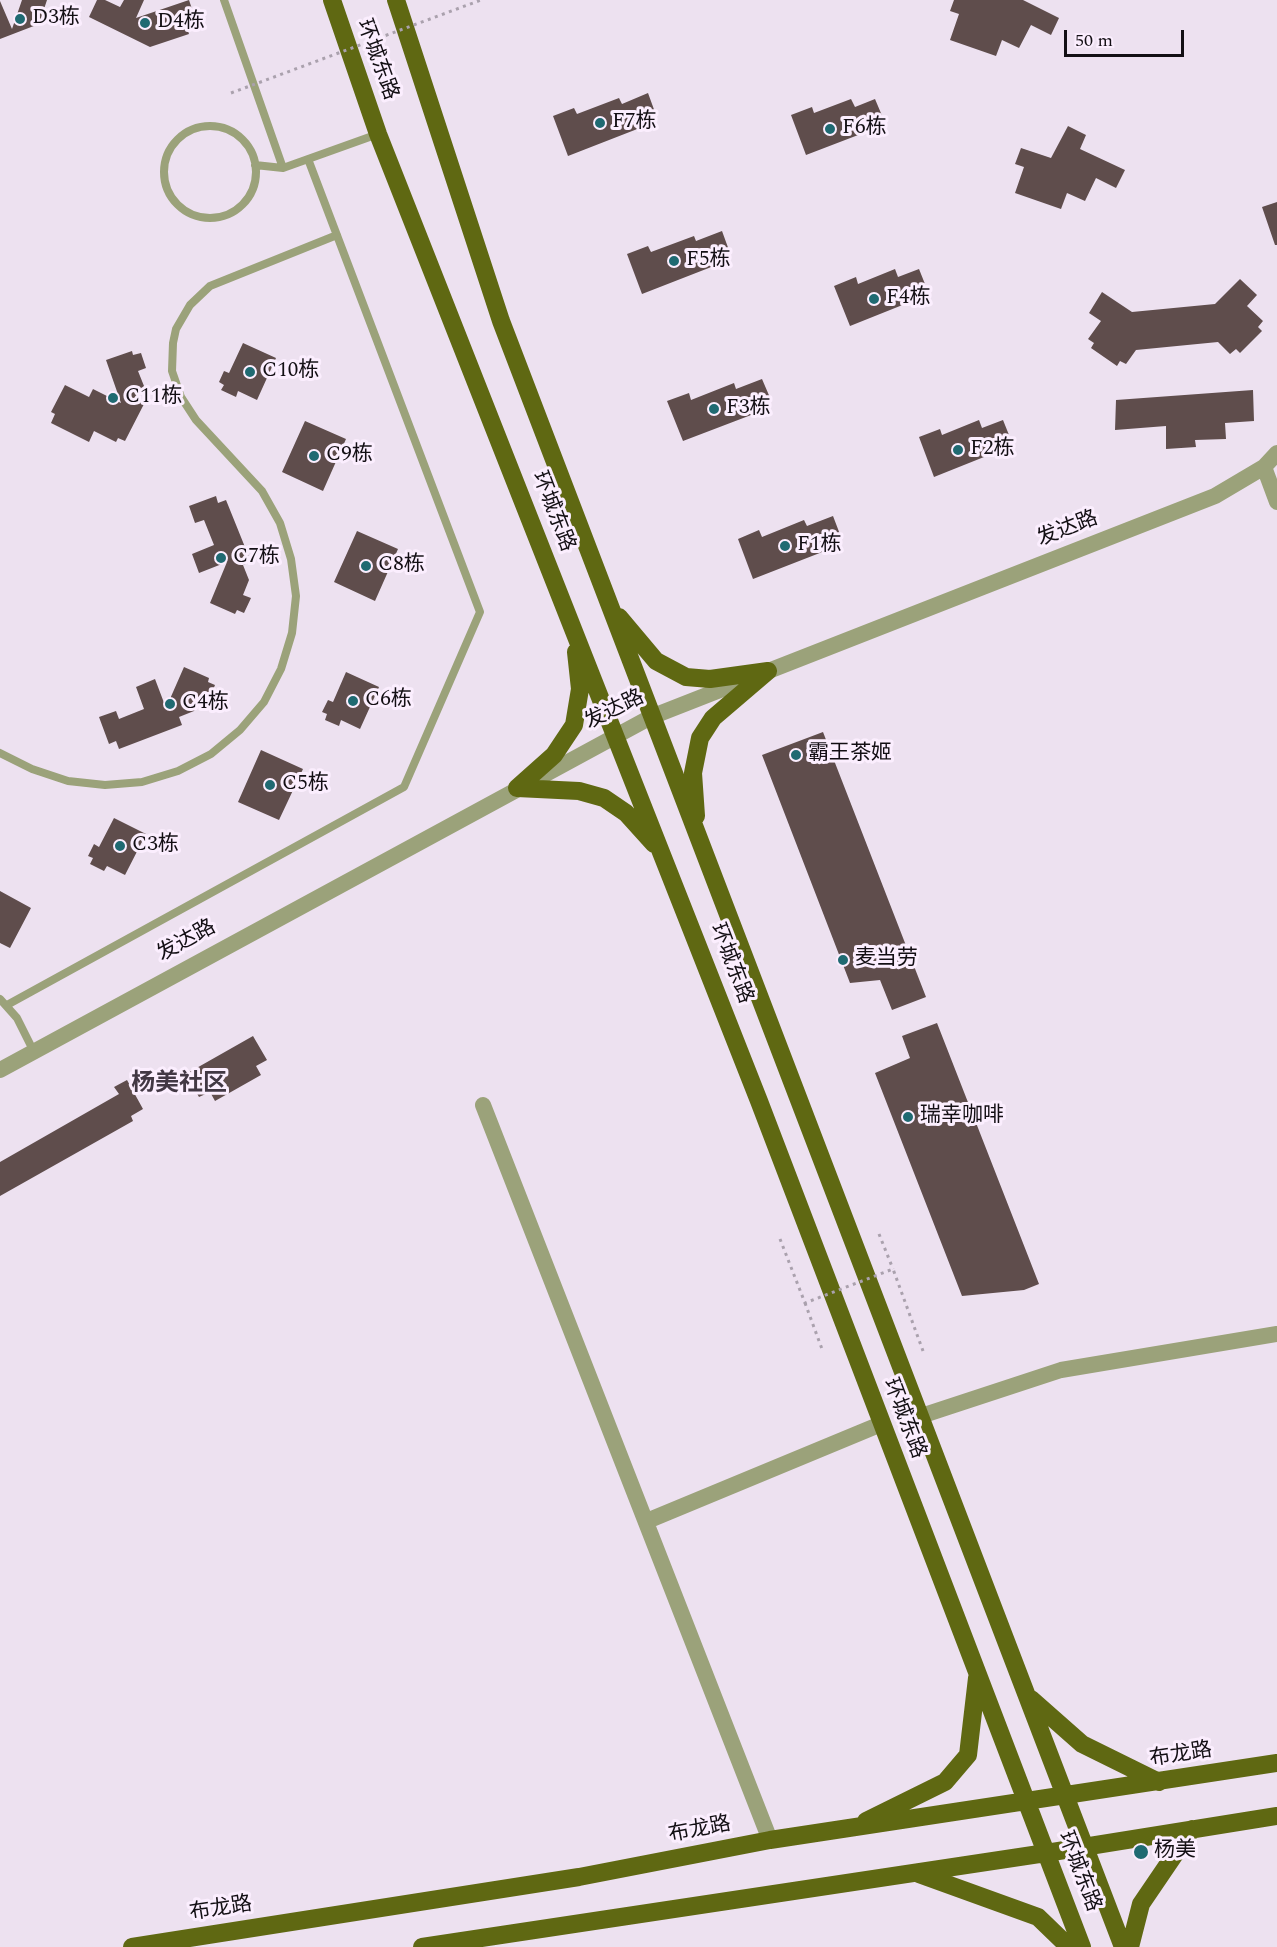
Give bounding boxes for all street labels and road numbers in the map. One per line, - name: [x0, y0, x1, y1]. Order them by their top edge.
- street label: 环城东路: [350, 16, 402, 104]
- street label: 环城东路: [525, 468, 579, 556]
- street label: 发达路: [1034, 507, 1102, 553]
- street label: 发达路: [581, 686, 649, 736]
- street label: 发达路: [153, 916, 221, 968]
- street label: 环城东路: [703, 920, 757, 1008]
- street label: 环城东路: [876, 1375, 930, 1463]
- street label: 布龙路: [1148, 1739, 1214, 1773]
- street label: 布龙路: [667, 1813, 733, 1849]
- street label: 环城东路: [1051, 1828, 1105, 1916]
- street label: 布龙路: [188, 1893, 254, 1927]

